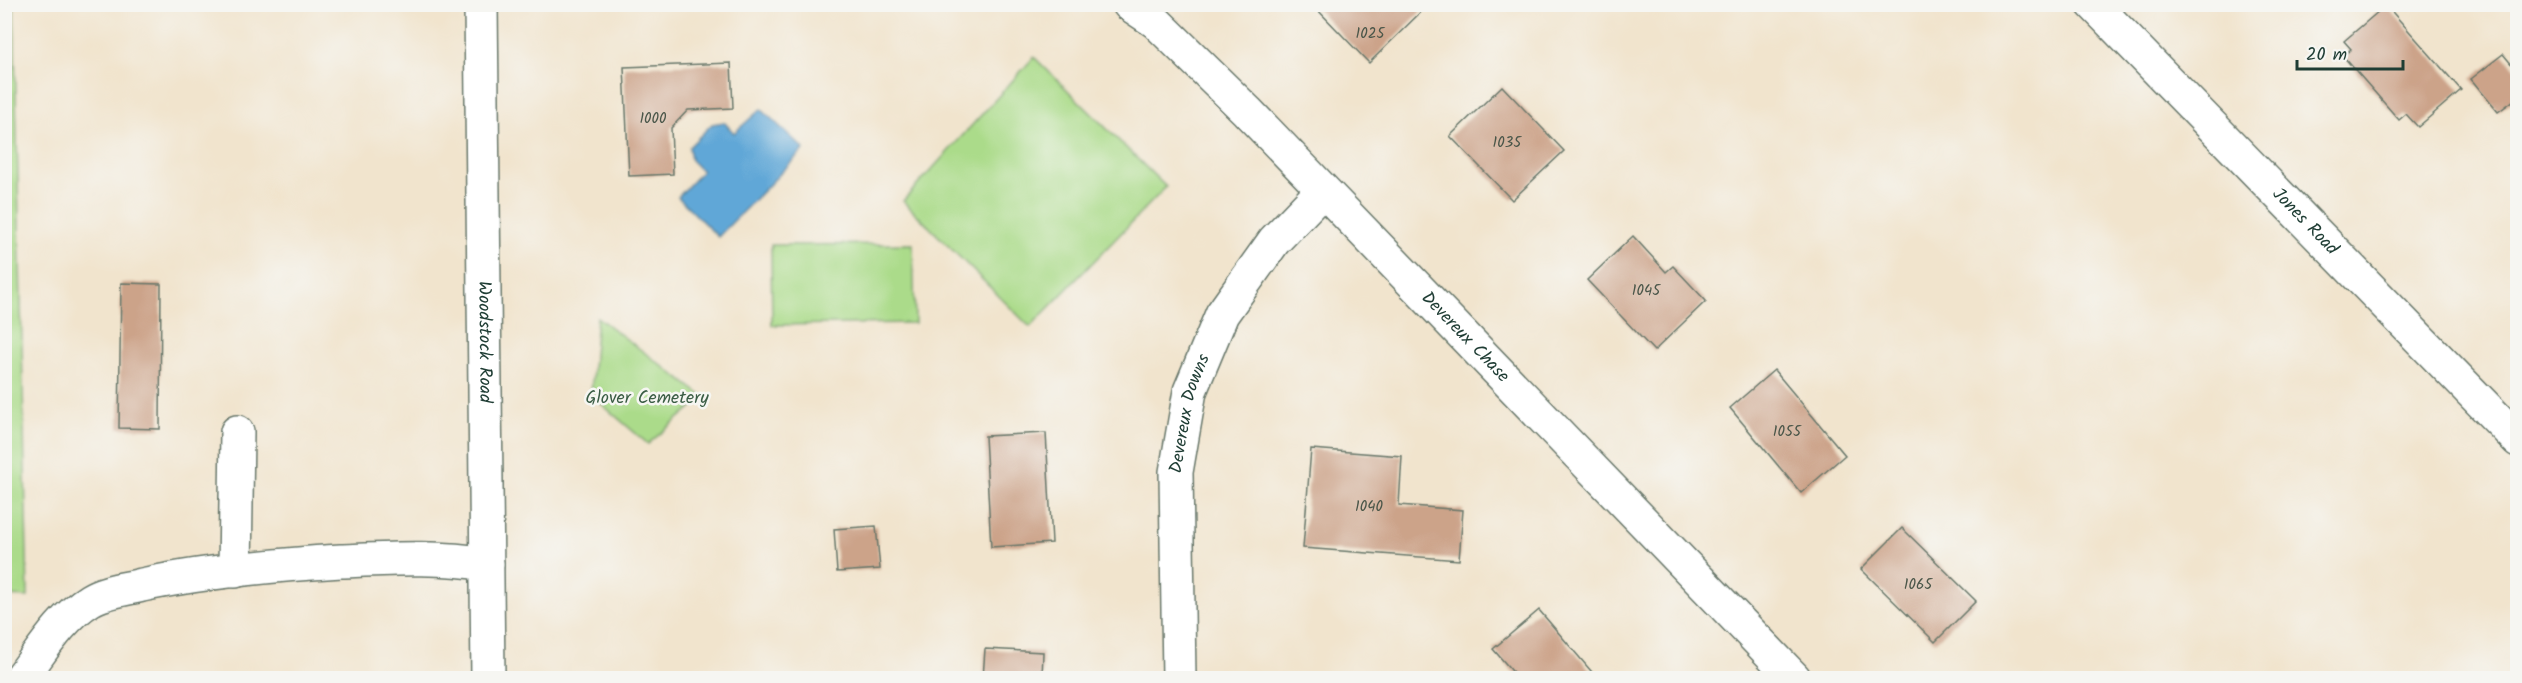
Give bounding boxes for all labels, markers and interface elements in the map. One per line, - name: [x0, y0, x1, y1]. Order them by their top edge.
- house number: 1025: [1356, 22, 1385, 46]
- scale bar: [2297, 33, 2404, 71]
- text: 20 m: [2306, 41, 2347, 70]
- house number: 1000: [639, 107, 667, 131]
- house number: 1035: [1493, 131, 1522, 155]
- street label: Jones Road: [2265, 181, 2346, 263]
- house number: 1045: [1632, 279, 1661, 303]
- street label: Woodstock Road: [469, 281, 500, 404]
- street label: Devereux Chase: [1414, 285, 1517, 390]
- street label: Devereux Downs: [1162, 349, 1218, 476]
- park label: Glover Cemetery: [585, 384, 709, 413]
- house number: 1055: [1773, 420, 1802, 444]
- house number: 1040: [1355, 495, 1383, 519]
- house number: 1065: [1904, 573, 1933, 597]

